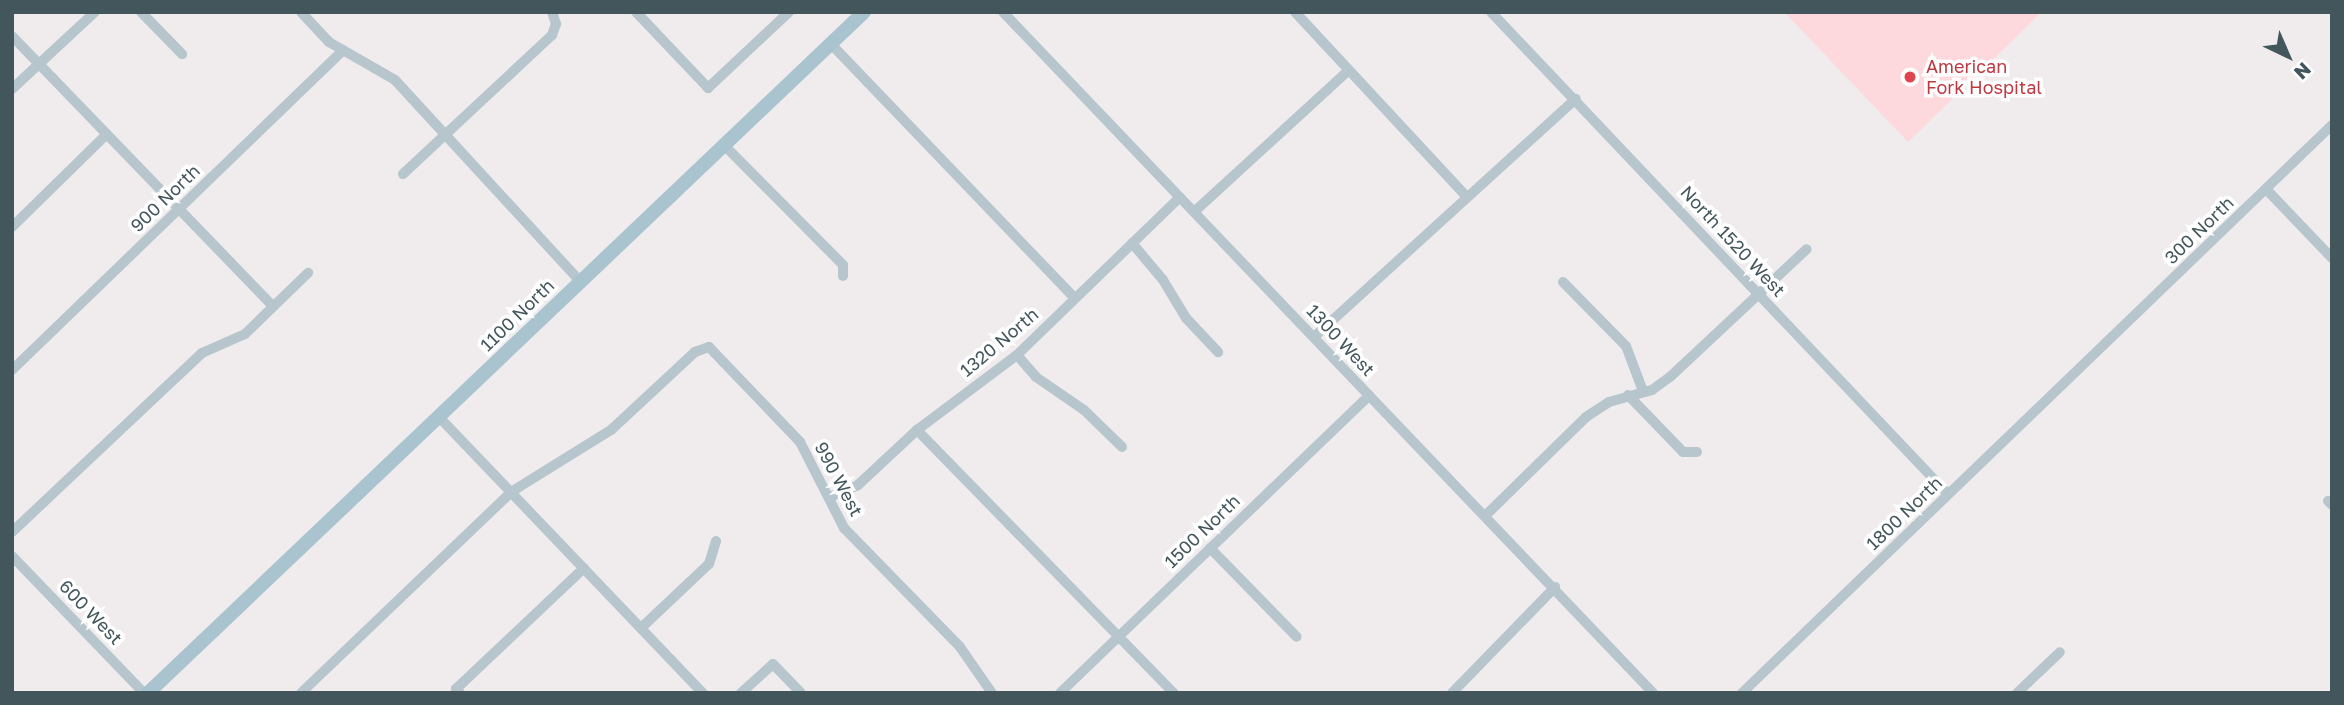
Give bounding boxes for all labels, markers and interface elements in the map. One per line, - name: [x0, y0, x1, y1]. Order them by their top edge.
- north arrow: [2253, 21, 2323, 91]
- place label: American Fork Hospital: [1926, 56, 2042, 98]
- text: N: [2290, 58, 2316, 85]
- marker: American Fork Hospital: [1900, 67, 1920, 87]
- street label: 900 North: [126, 160, 204, 236]
- street label: North 1520 West: [1676, 181, 1790, 301]
- street label: 300 North: [2160, 192, 2238, 268]
- street label: 1100 North: [476, 274, 558, 356]
- street label: 1300 West: [1302, 300, 1380, 380]
- street label: 1320 North: [955, 303, 1043, 381]
- street label: 990 West: [810, 438, 868, 520]
- street label: 1800 North: [1862, 472, 1946, 554]
- street label: 1500 North: [1160, 490, 1244, 572]
- street label: 600 West: [55, 575, 127, 649]

